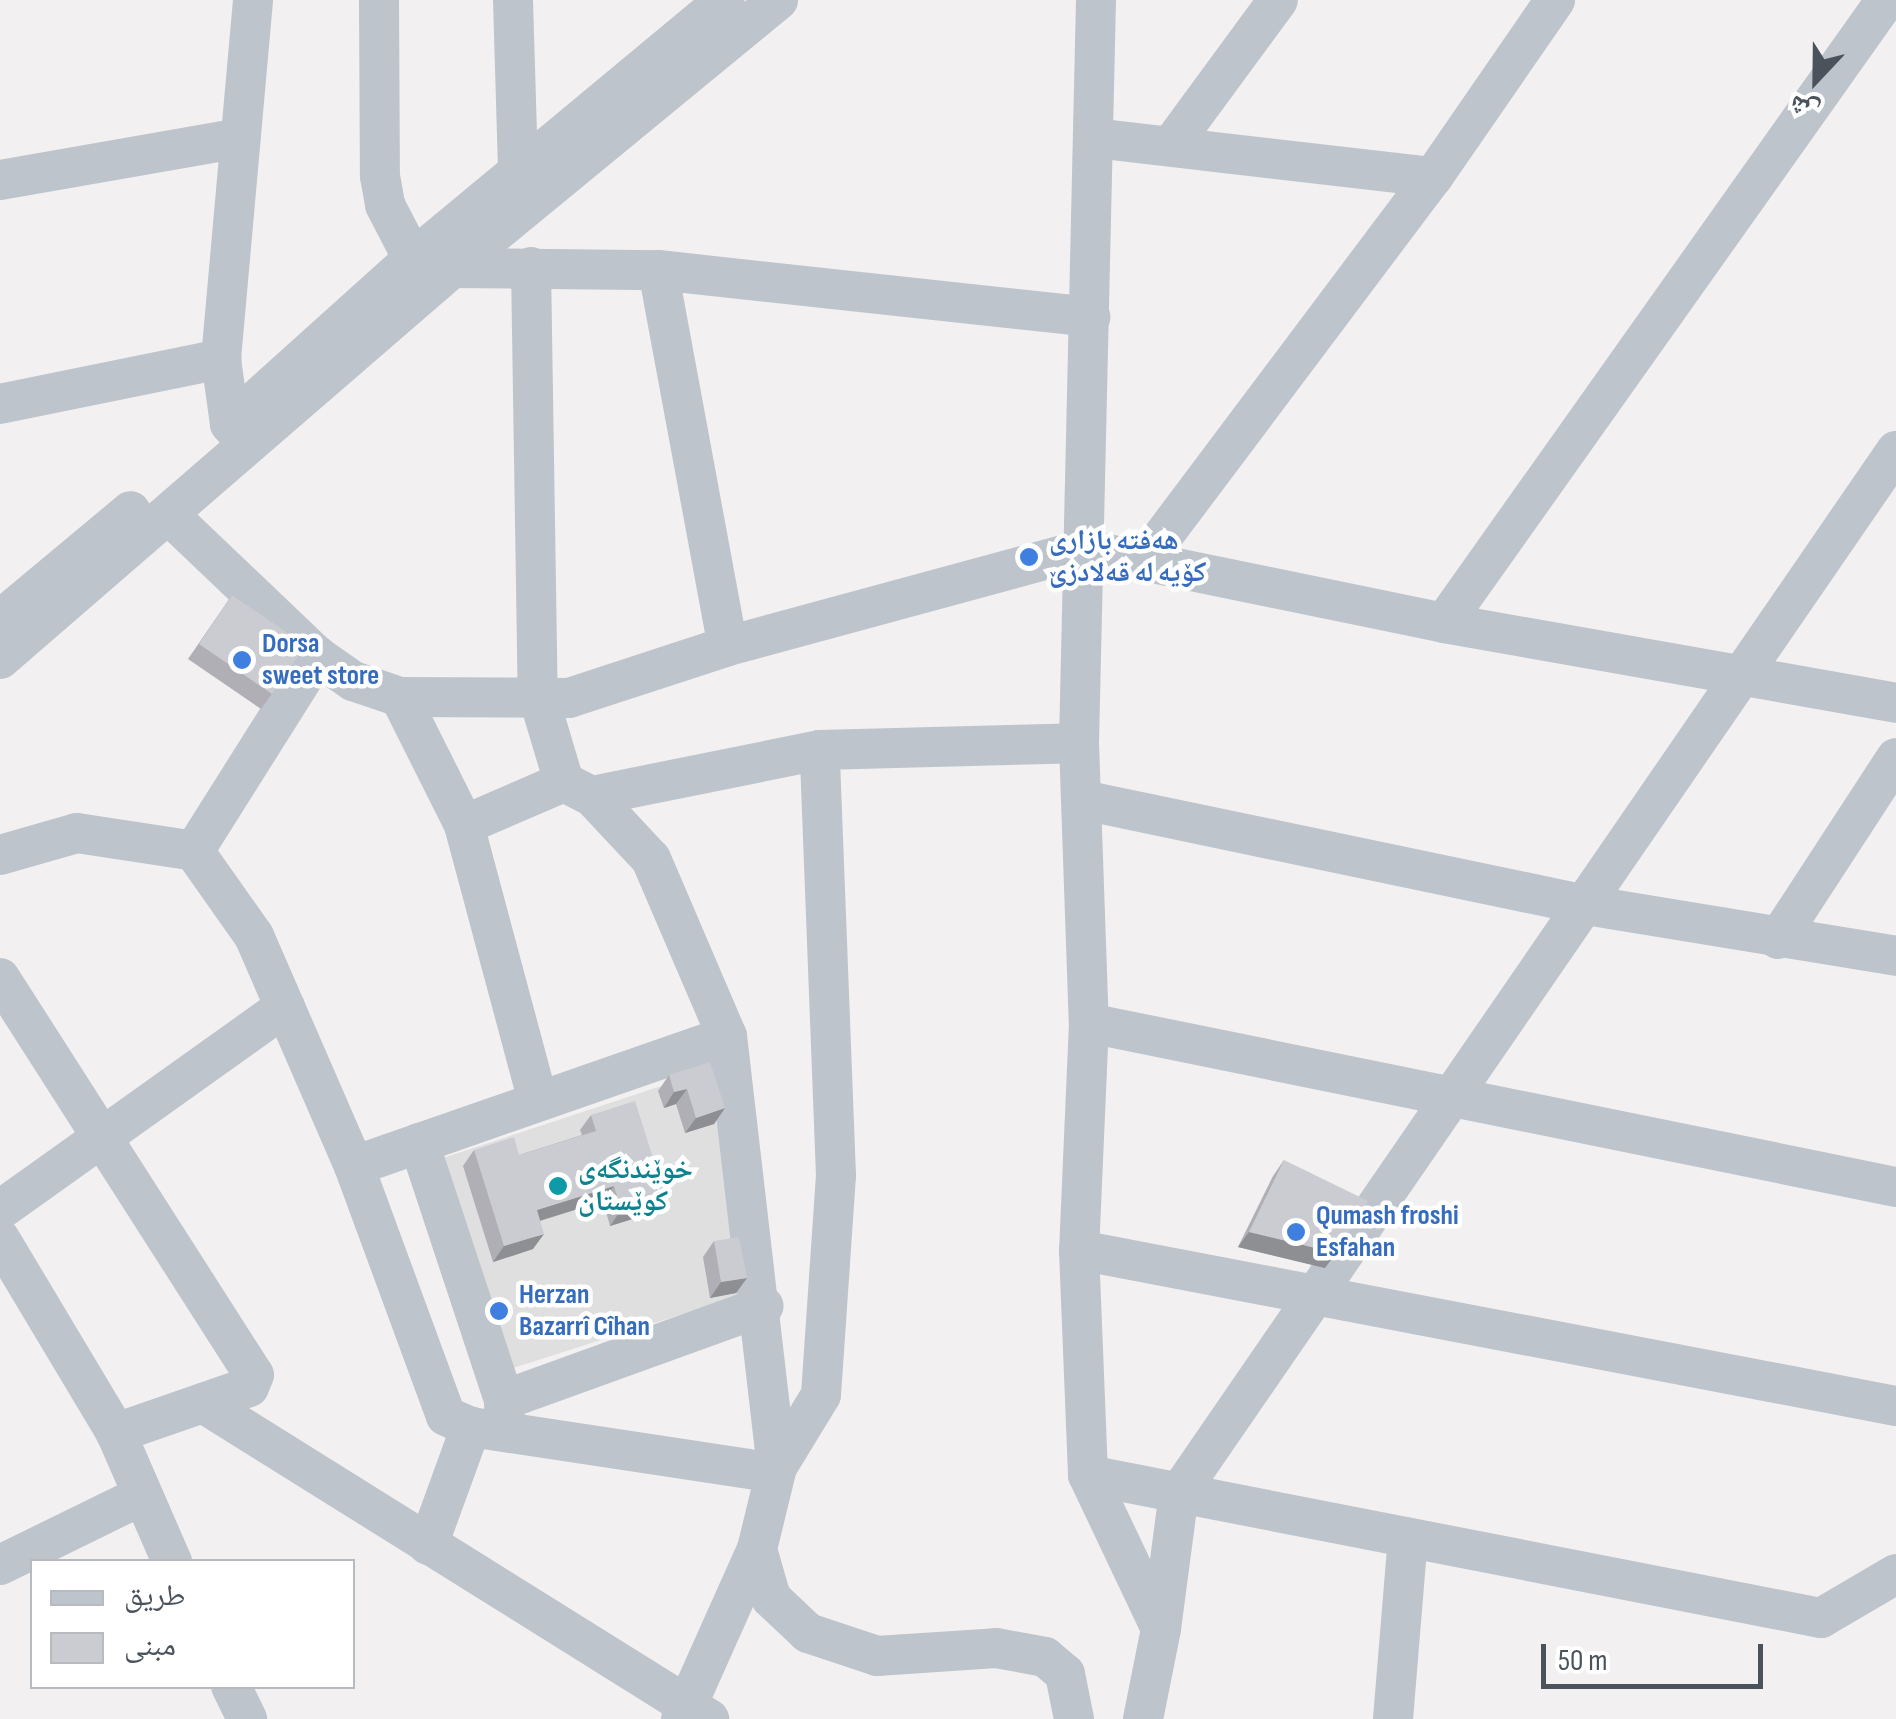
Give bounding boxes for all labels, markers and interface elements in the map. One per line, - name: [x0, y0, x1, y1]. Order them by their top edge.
- north arrow: [1766, 30, 1866, 130]
- text: ش: [1785, 87, 1825, 129]
- place label: هەفتە بازاری کۆیە لە قەلادزێ: [1049, 524, 1206, 590]
- marker: هەفتە بازاری کۆیە لە قەلادزێ: [1018, 546, 1040, 568]
- place label: Dorsa sweet store: [262, 627, 379, 693]
- marker: Dorsa sweet store: [231, 649, 253, 671]
- place label: خوێندنگەی کوێستان: [578, 1153, 693, 1219]
- marker: خوێندنگەی کوێستان: [547, 1175, 569, 1197]
- place label: Qumash froshi Esfahan: [1316, 1199, 1459, 1265]
- marker: Qumash froshi Esfahan: [1285, 1221, 1307, 1243]
- place label: Herzan Bazarrî Cîhan: [519, 1278, 650, 1344]
- marker: Herzan Bazarrî Cîhan: [488, 1300, 510, 1322]
- legend: [30, 1559, 355, 1689]
- text: طريق: [124, 1578, 185, 1614]
- scale bar: [1546, 1624, 1768, 1686]
- text: مبنى: [124, 1628, 176, 1664]
- text: 50 m: [1558, 1643, 1607, 1679]

